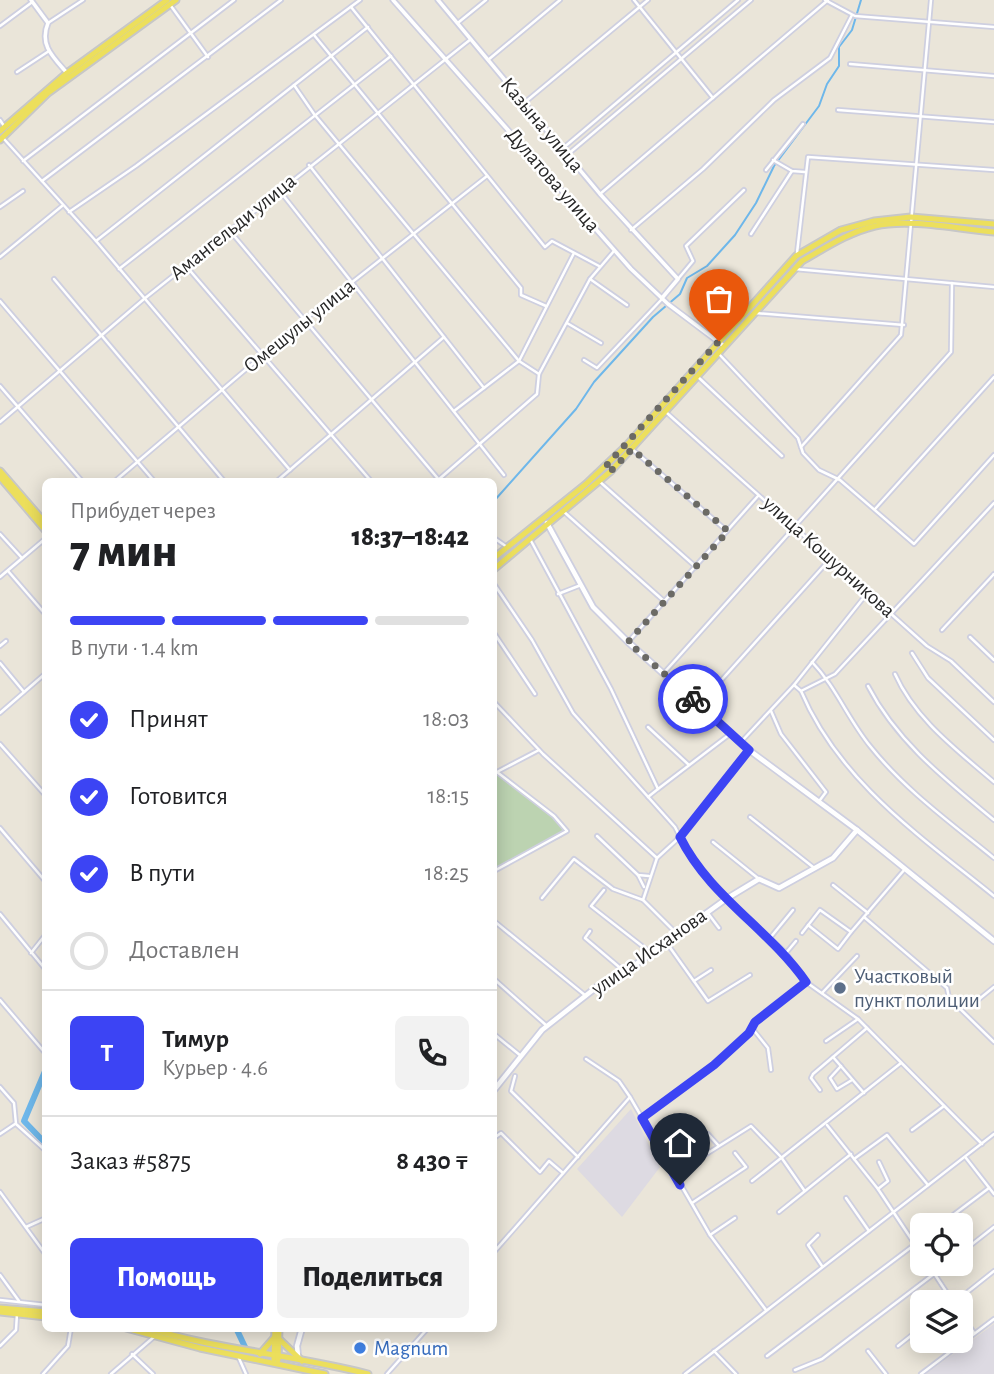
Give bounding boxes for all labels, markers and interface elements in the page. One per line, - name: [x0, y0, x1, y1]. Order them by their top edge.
- street label: Казына улица: [496, 74, 588, 177]
- street label: Дулатова улица: [502, 124, 604, 237]
- street label: Амангельди улица: [166, 170, 300, 284]
- pin: [689, 269, 749, 341]
- street label: Омешулы улица: [240, 275, 359, 377]
- icon: bag: [700, 280, 738, 318]
- street label: улица Кошурникова: [758, 492, 899, 622]
- text: Прибудет через: [70, 500, 216, 523]
- text: 18:37–18:42: [351, 524, 469, 550]
- text: 7 мин: [70, 529, 177, 575]
- text: В пути · 1.4 km: [70, 637, 199, 660]
- courier: [658, 664, 728, 734]
- icon: bike: [674, 680, 712, 718]
- icon: check: [70, 701, 108, 739]
- text: Принят: [129, 706, 208, 732]
- text: 18:03: [423, 708, 469, 731]
- icon: check: [70, 778, 108, 816]
- text: Готовится: [129, 783, 228, 809]
- text: 18:15: [427, 785, 469, 808]
- icon: check: [70, 855, 108, 893]
- text: В пути: [129, 860, 195, 886]
- text: 18:25: [425, 862, 469, 885]
- street label: улица Исханова: [587, 904, 711, 1000]
- text: Доставлен: [129, 937, 240, 963]
- place label: Участковый пункт полиции: [854, 966, 980, 1011]
- marker: Участковый пункт полиции: [832, 980, 848, 996]
- button: phone: [395, 1016, 469, 1090]
- text: Тимур: [162, 1026, 229, 1052]
- text: Т: [101, 1040, 113, 1066]
- text: Курьер · 4.6: [162, 1057, 268, 1080]
- pin: [650, 1113, 710, 1185]
- icon: home: [661, 1124, 699, 1162]
- text: Заказ #5875: [70, 1148, 191, 1174]
- text: 8 430 ₸: [396, 1148, 469, 1174]
- map controls: [910, 1213, 973, 1353]
- button: locate: [910, 1213, 973, 1276]
- button: Помощь: [70, 1238, 263, 1318]
- button: Поделиться: [277, 1238, 469, 1318]
- button: layers: [910, 1290, 973, 1353]
- place label: Magnum: [374, 1338, 448, 1359]
- marker: Magnum: [352, 1340, 368, 1356]

